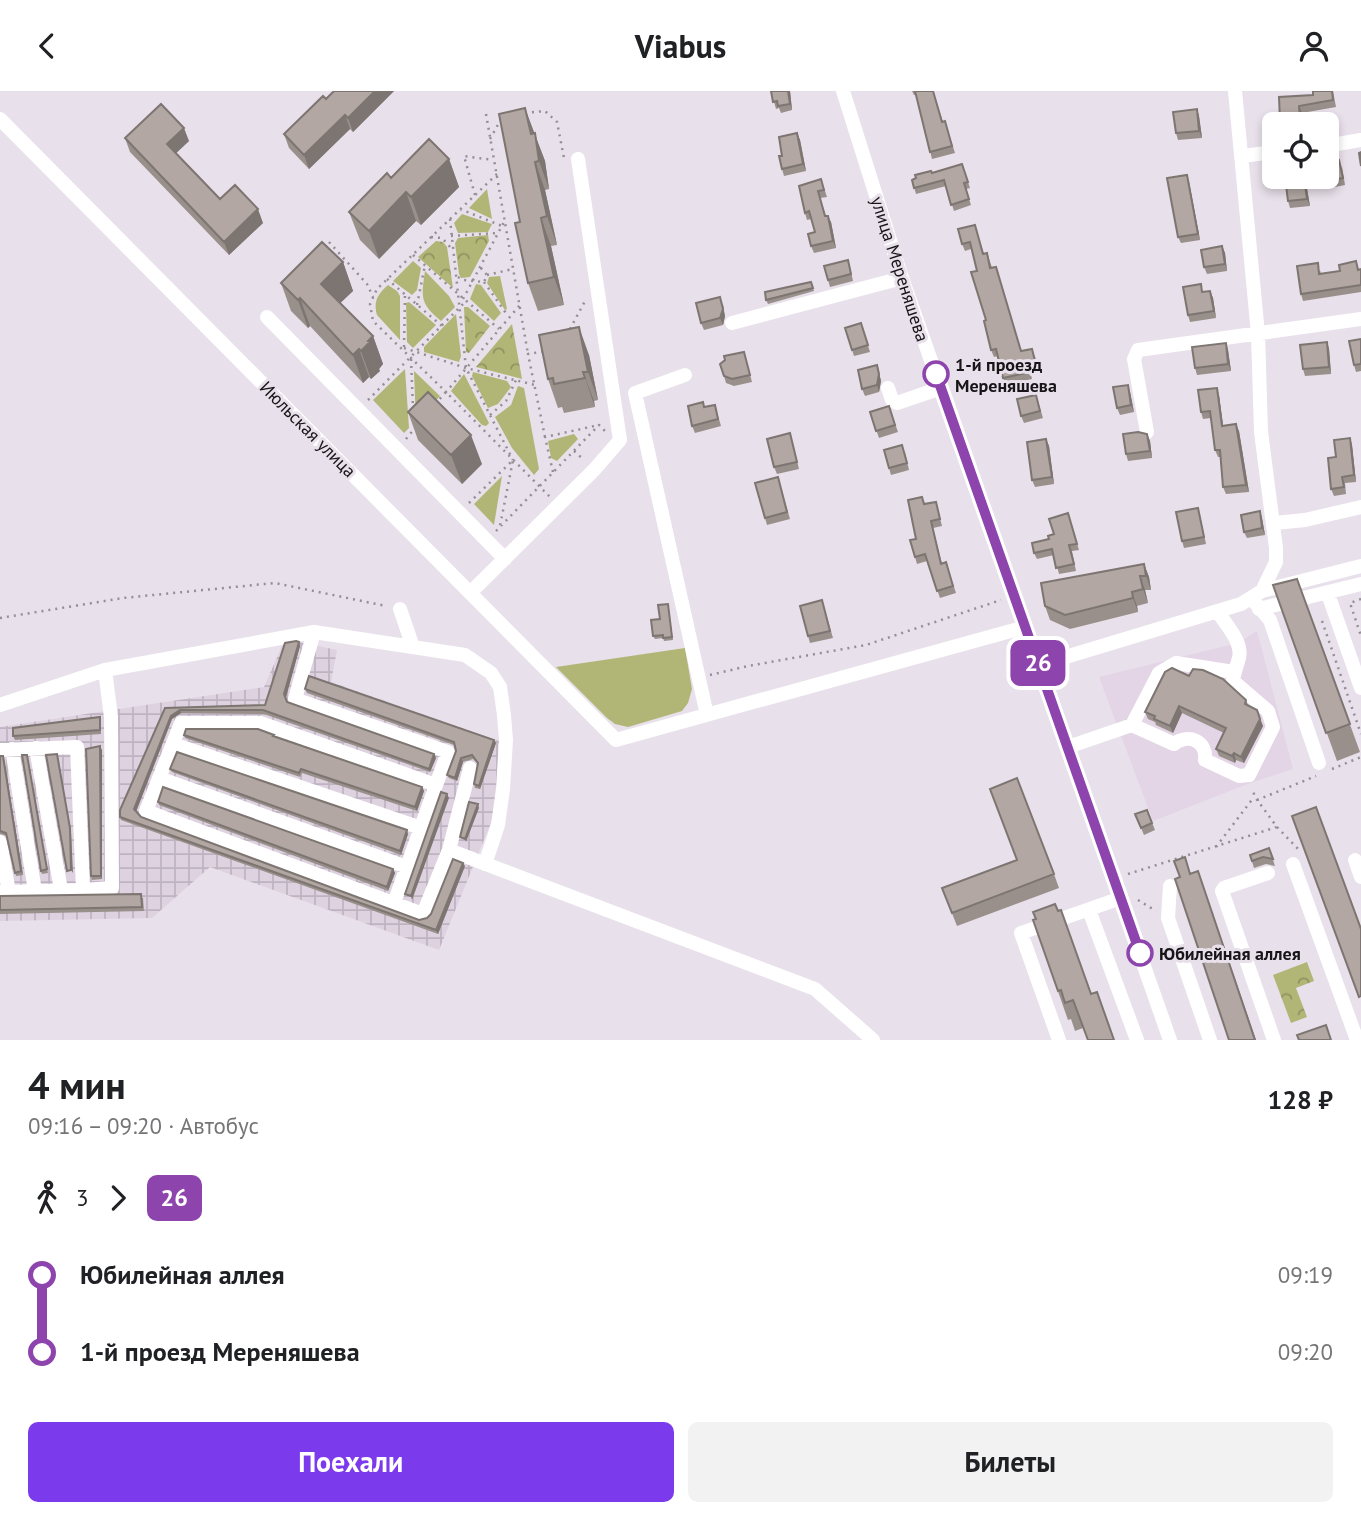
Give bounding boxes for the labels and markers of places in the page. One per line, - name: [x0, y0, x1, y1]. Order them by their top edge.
- place label: 1-й проезд Мереняшева: [955, 353, 1057, 397]
- marker: 1-й проезд Мереняшева: [923, 361, 949, 387]
- marker: Юбилейная аллея: [1127, 940, 1153, 966]
- place label: Юбилейная аллея: [1159, 942, 1301, 965]

